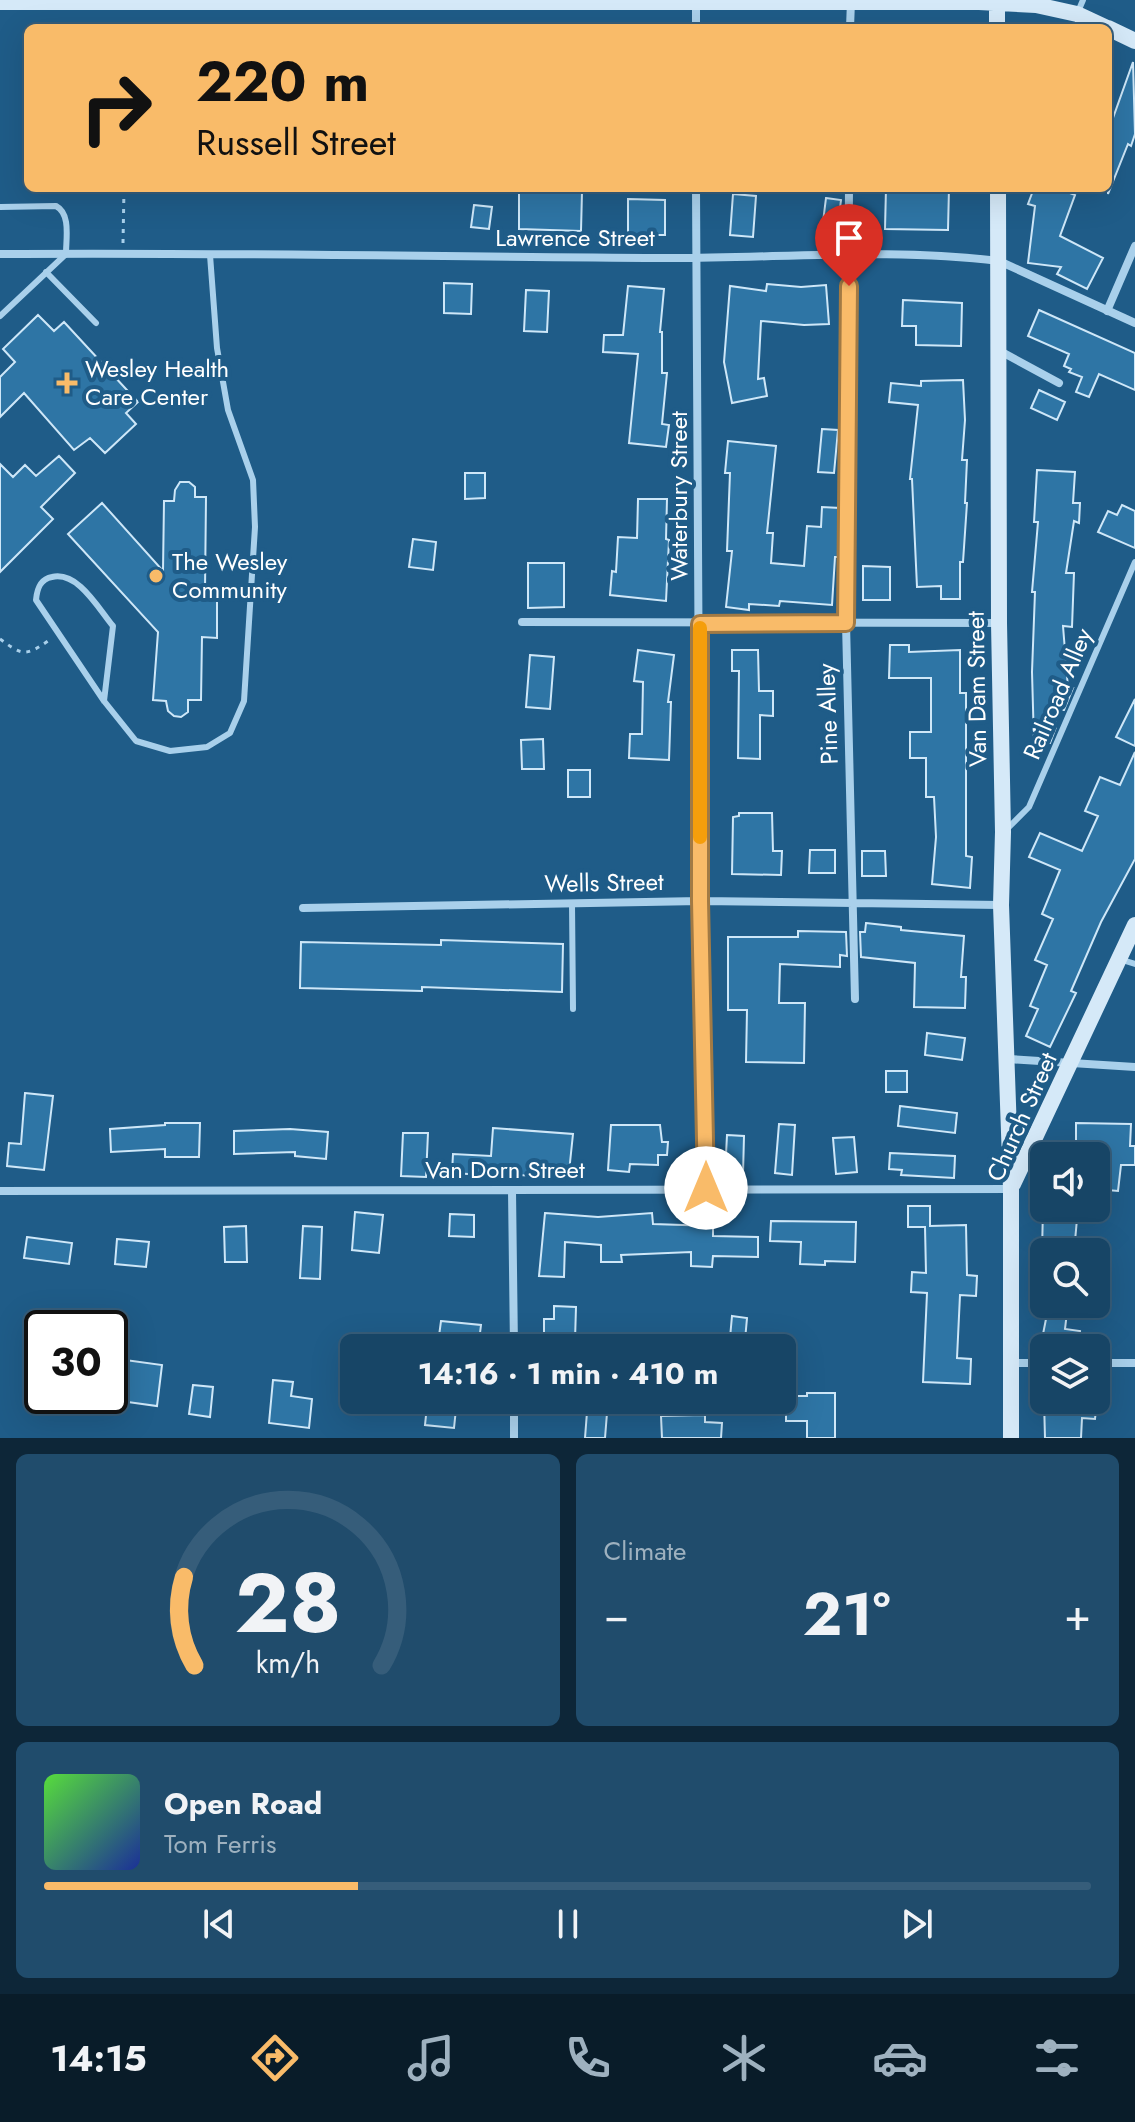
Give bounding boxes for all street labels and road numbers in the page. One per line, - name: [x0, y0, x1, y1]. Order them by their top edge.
- street label: Lawrence Street: [495, 220, 655, 255]
- street label: Waterbury Street: [661, 411, 696, 581]
- street label: Van Dam Street: [958, 611, 995, 767]
- street label: Railroad Alley: [1014, 622, 1101, 765]
- street label: Pine Alley: [808, 663, 847, 765]
- street label: Wells Street: [544, 864, 664, 901]
- street label: Church Street: [977, 1046, 1066, 1187]
- street label: Van Dorn Street: [425, 1152, 585, 1187]

